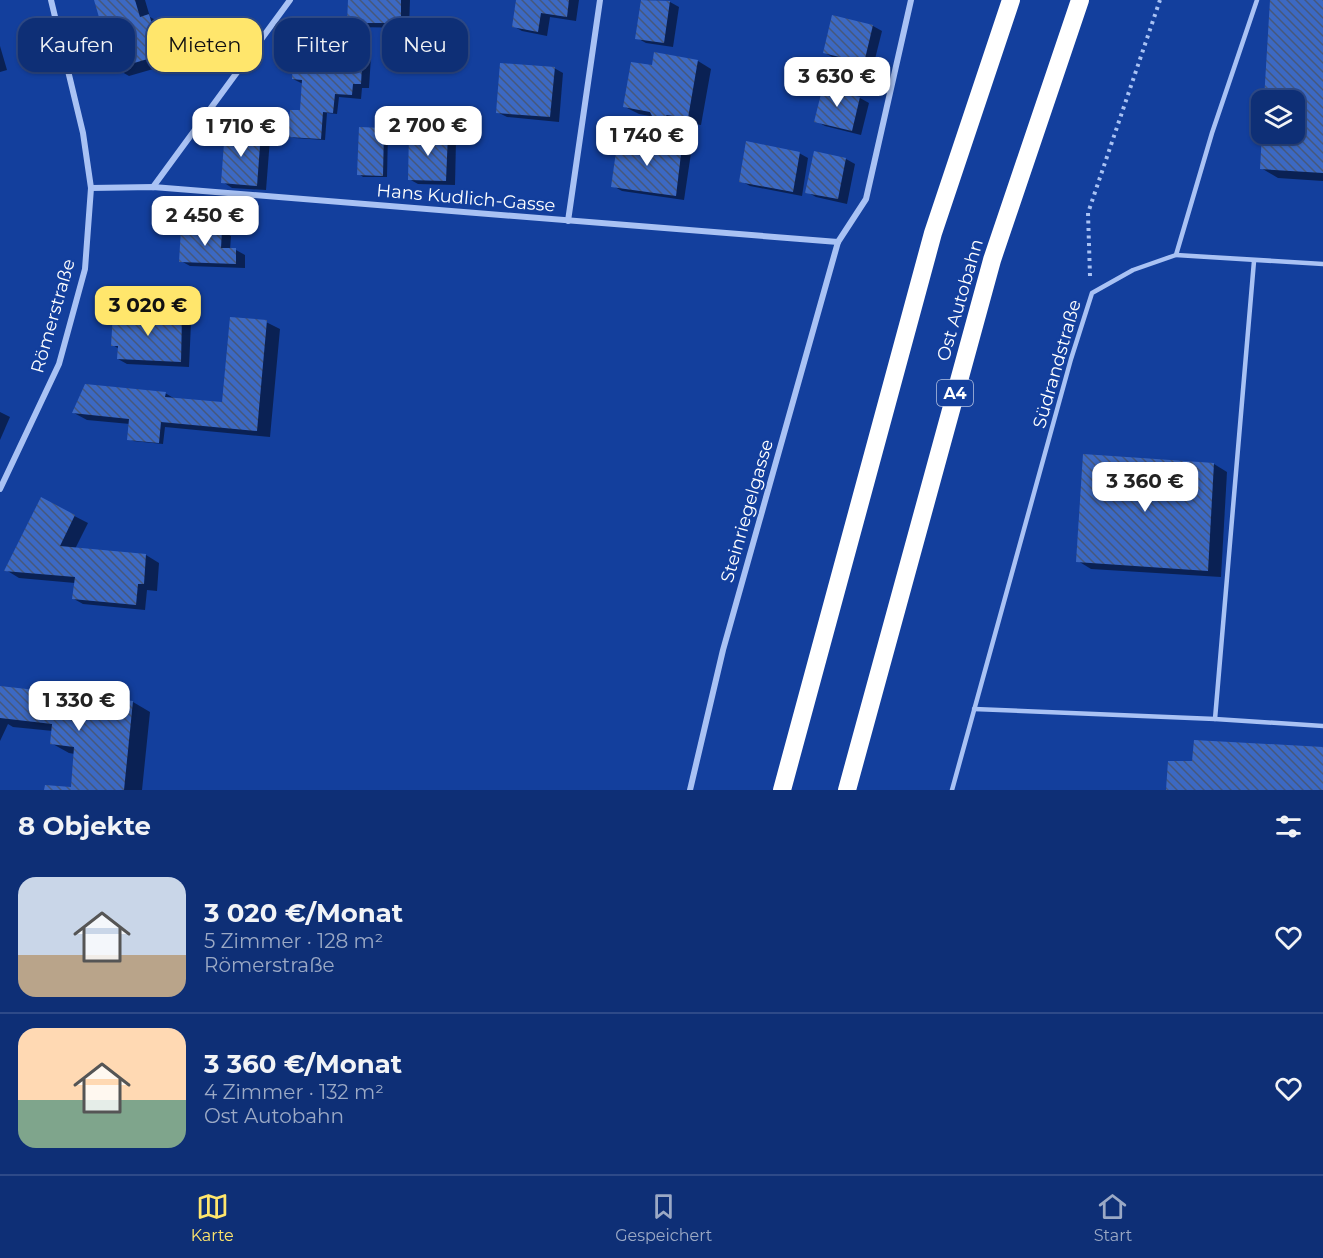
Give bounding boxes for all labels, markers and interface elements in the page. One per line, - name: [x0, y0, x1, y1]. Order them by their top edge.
- chip: Kaufen: [18, 18, 135, 72]
- chip: Mieten: [147, 18, 262, 72]
- chip: Filter: [274, 18, 370, 72]
- chip: Neu: [382, 18, 468, 72]
- pin: 3 630 €: [782, 57, 892, 108]
- text: 3 630 €: [798, 64, 876, 88]
- map controls: [1251, 90, 1305, 144]
- button: layers: [1251, 90, 1305, 144]
- pin: 2 700 €: [373, 106, 483, 157]
- pin: 1 710 €: [186, 107, 296, 158]
- text: 2 700 €: [389, 113, 467, 137]
- text: 1 710 €: [206, 114, 276, 138]
- pin: 1 740 €: [592, 116, 702, 167]
- text: 1 740 €: [610, 123, 684, 147]
- street label: Hans Kudlich-Gasse: [376, 179, 557, 217]
- pin: 2 450 €: [150, 196, 260, 247]
- text: 2 450 €: [166, 203, 244, 227]
- street label: Ost Autobahn: [932, 236, 988, 364]
- street label: Römerstraße: [26, 256, 80, 376]
- pin: 3 020 €: [93, 286, 203, 337]
- text: 3 020 €: [109, 293, 187, 317]
- street label: Südrandstraße: [1028, 297, 1086, 431]
- road number: A4: [937, 380, 973, 406]
- street label: Steinriegelgasse: [716, 437, 778, 585]
- pin: 3 360 €: [1090, 462, 1200, 513]
- text: 3 360 €: [1106, 469, 1184, 493]
- pin: 1 330 €: [24, 681, 134, 732]
- text: 1 330 €: [43, 688, 115, 712]
- text: 8 Objekte: [18, 810, 151, 842]
- icon: filters: [1272, 810, 1305, 843]
- text: 3 020 €/Monat: [204, 897, 403, 929]
- icon: home: [66, 901, 138, 973]
- icon: heart: [1272, 921, 1305, 954]
- text: 5 Zimmer · 128 m²: [204, 929, 383, 953]
- text: Römerstraße: [204, 953, 335, 977]
- text: 3 360 €/Monat: [204, 1048, 402, 1080]
- icon: home: [66, 1052, 138, 1124]
- icon: heart: [1272, 1072, 1305, 1105]
- text: 4 Zimmer · 132 m²: [204, 1080, 384, 1104]
- text: Ost Autobahn: [204, 1104, 344, 1128]
- tab: Karte: [191, 1190, 234, 1245]
- tab: Gespeichert: [615, 1190, 712, 1245]
- tab: Start: [1094, 1190, 1132, 1245]

